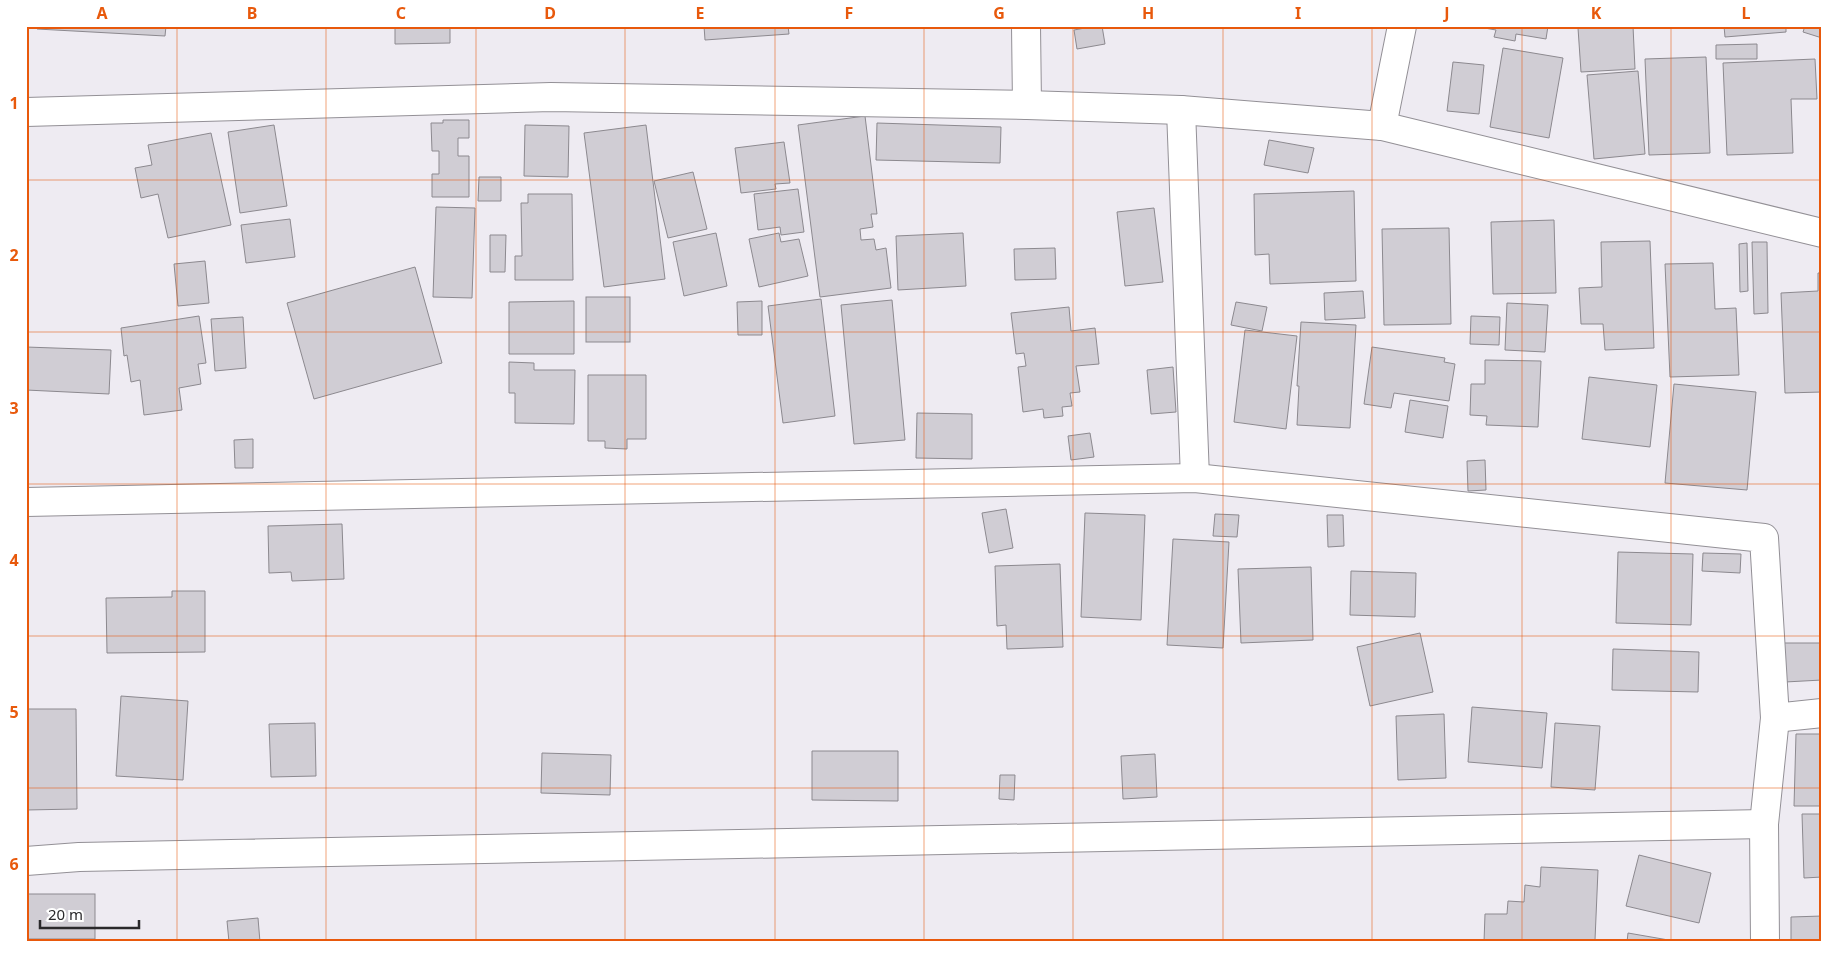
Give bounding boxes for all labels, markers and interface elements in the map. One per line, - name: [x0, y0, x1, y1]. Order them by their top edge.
- text: A: [96, 2, 108, 24]
- text: B: [247, 2, 257, 24]
- text: C: [396, 2, 406, 24]
- text: D: [544, 2, 556, 24]
- text: E: [696, 2, 705, 24]
- text: F: [845, 2, 853, 24]
- text: G: [993, 2, 1005, 24]
- text: H: [1142, 2, 1154, 24]
- text: I: [1295, 2, 1301, 24]
- text: J: [1442, 2, 1450, 24]
- text: K: [1591, 2, 1602, 24]
- text: L: [1742, 2, 1751, 24]
- text: 1: [9, 92, 19, 114]
- text: 2: [9, 244, 19, 266]
- text: 3: [9, 397, 19, 419]
- text: 4: [9, 549, 19, 571]
- text: 5: [9, 701, 19, 723]
- text: 6: [9, 853, 19, 875]
- scale bar: [40, 898, 139, 930]
- text: 20 m: [48, 904, 83, 924]

